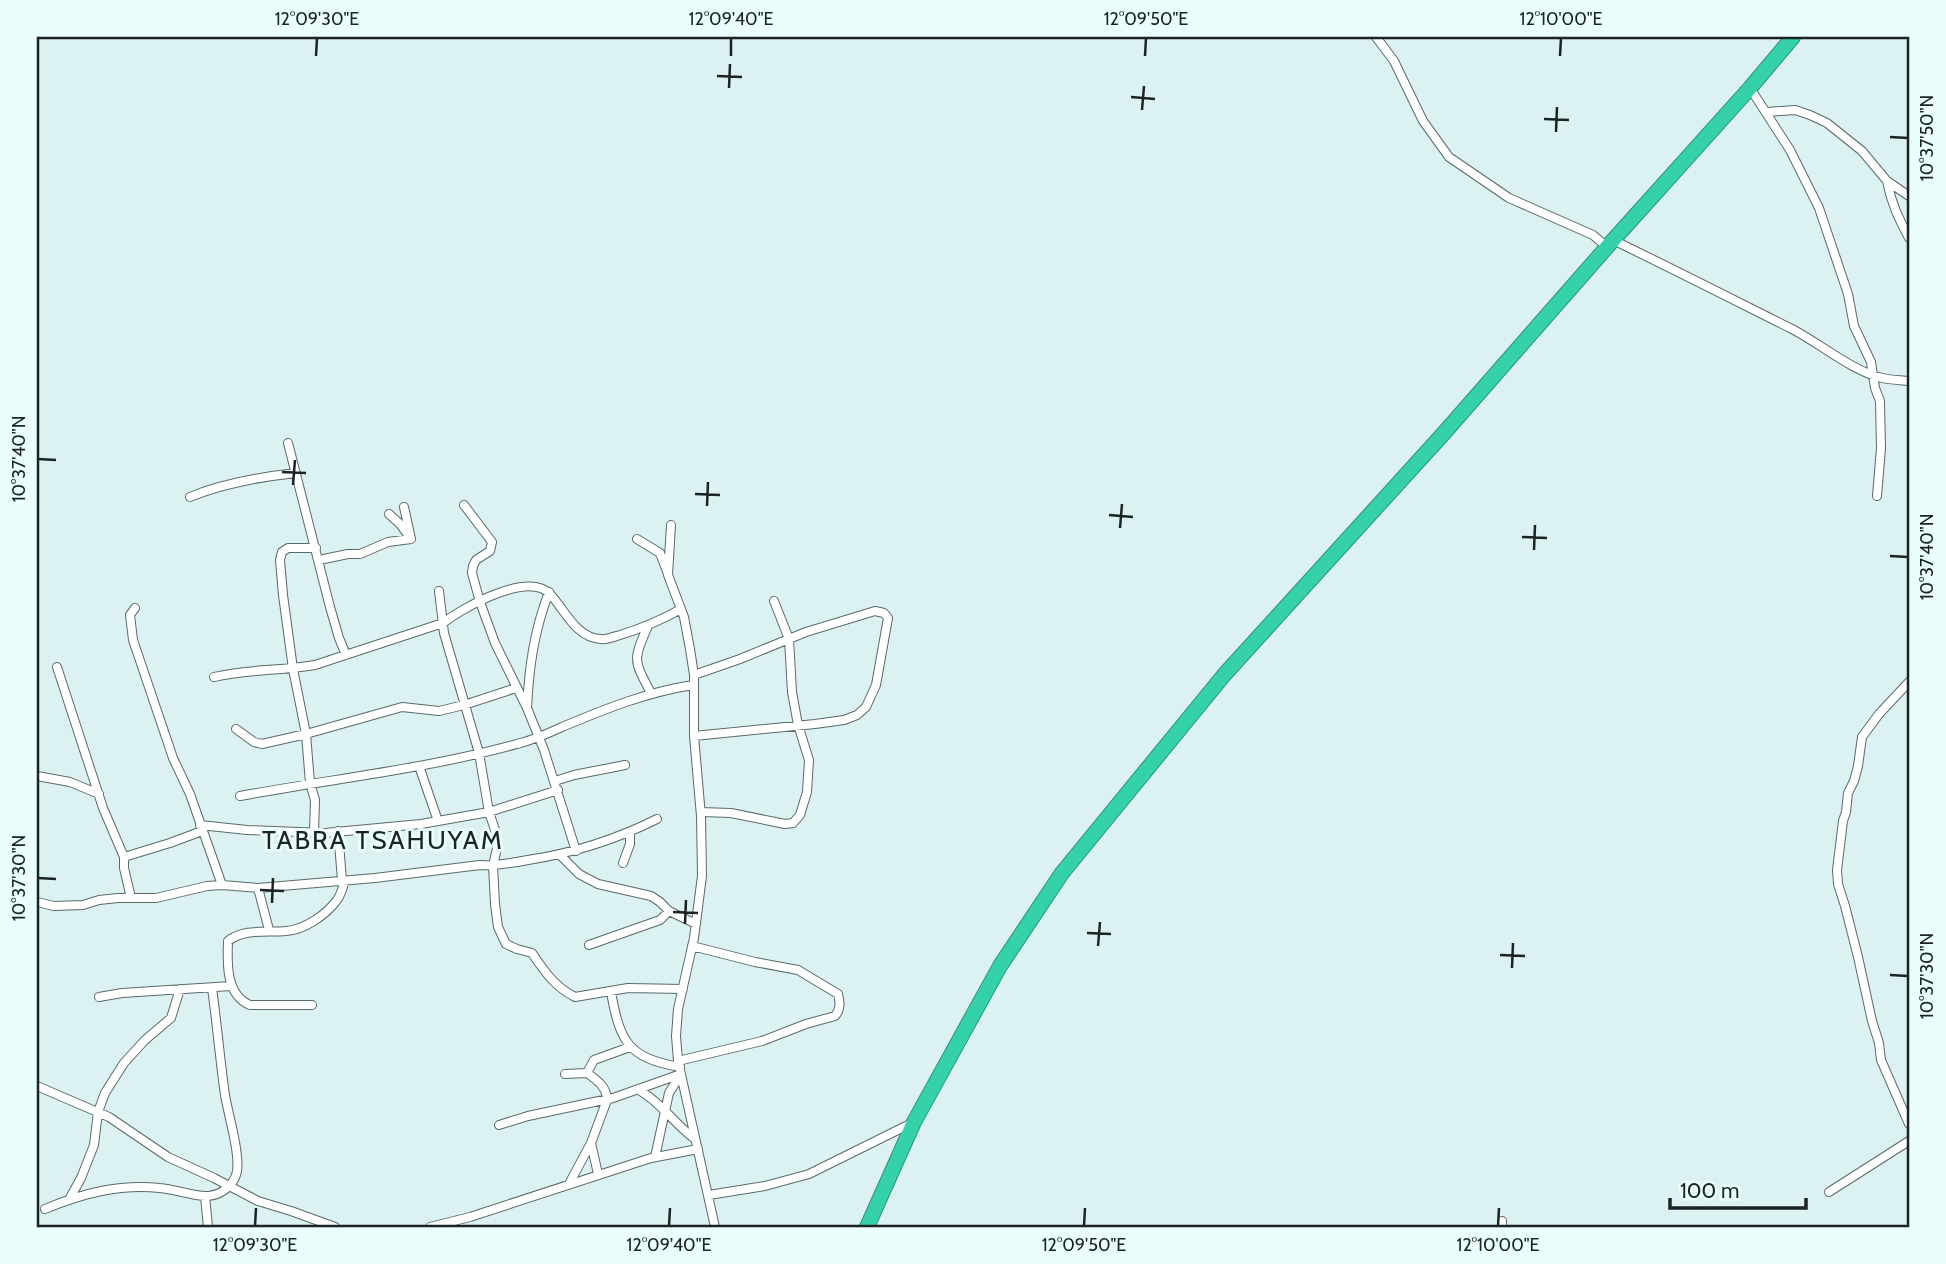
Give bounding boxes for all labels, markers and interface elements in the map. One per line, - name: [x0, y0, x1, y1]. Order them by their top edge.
- text: 12°09'30"E: [275, 8, 359, 30]
- text: 12°09'40"E: [689, 8, 773, 30]
- text: 12°09'50"E: [1104, 8, 1188, 30]
- text: 12°10'00"E: [1520, 8, 1603, 30]
- text: 10°37'50"N: [1916, 95, 1938, 181]
- text: 10°37'40"N: [8, 416, 30, 502]
- text: 10°37'40"N: [1916, 514, 1938, 600]
- district label: TABRA TSAHUYAM: [262, 824, 504, 856]
- text: 10°37'30"N: [8, 835, 30, 921]
- text: 10°37'30"N: [1916, 933, 1938, 1019]
- scale bar: [1670, 1166, 1806, 1210]
- text: 100 m: [1680, 1178, 1739, 1203]
- text: 12°09'30"E: [213, 1234, 297, 1256]
- text: 12°09'40"E: [627, 1234, 711, 1256]
- text: 12°09'50"E: [1042, 1234, 1126, 1256]
- text: 12°10'00"E: [1457, 1234, 1540, 1256]

